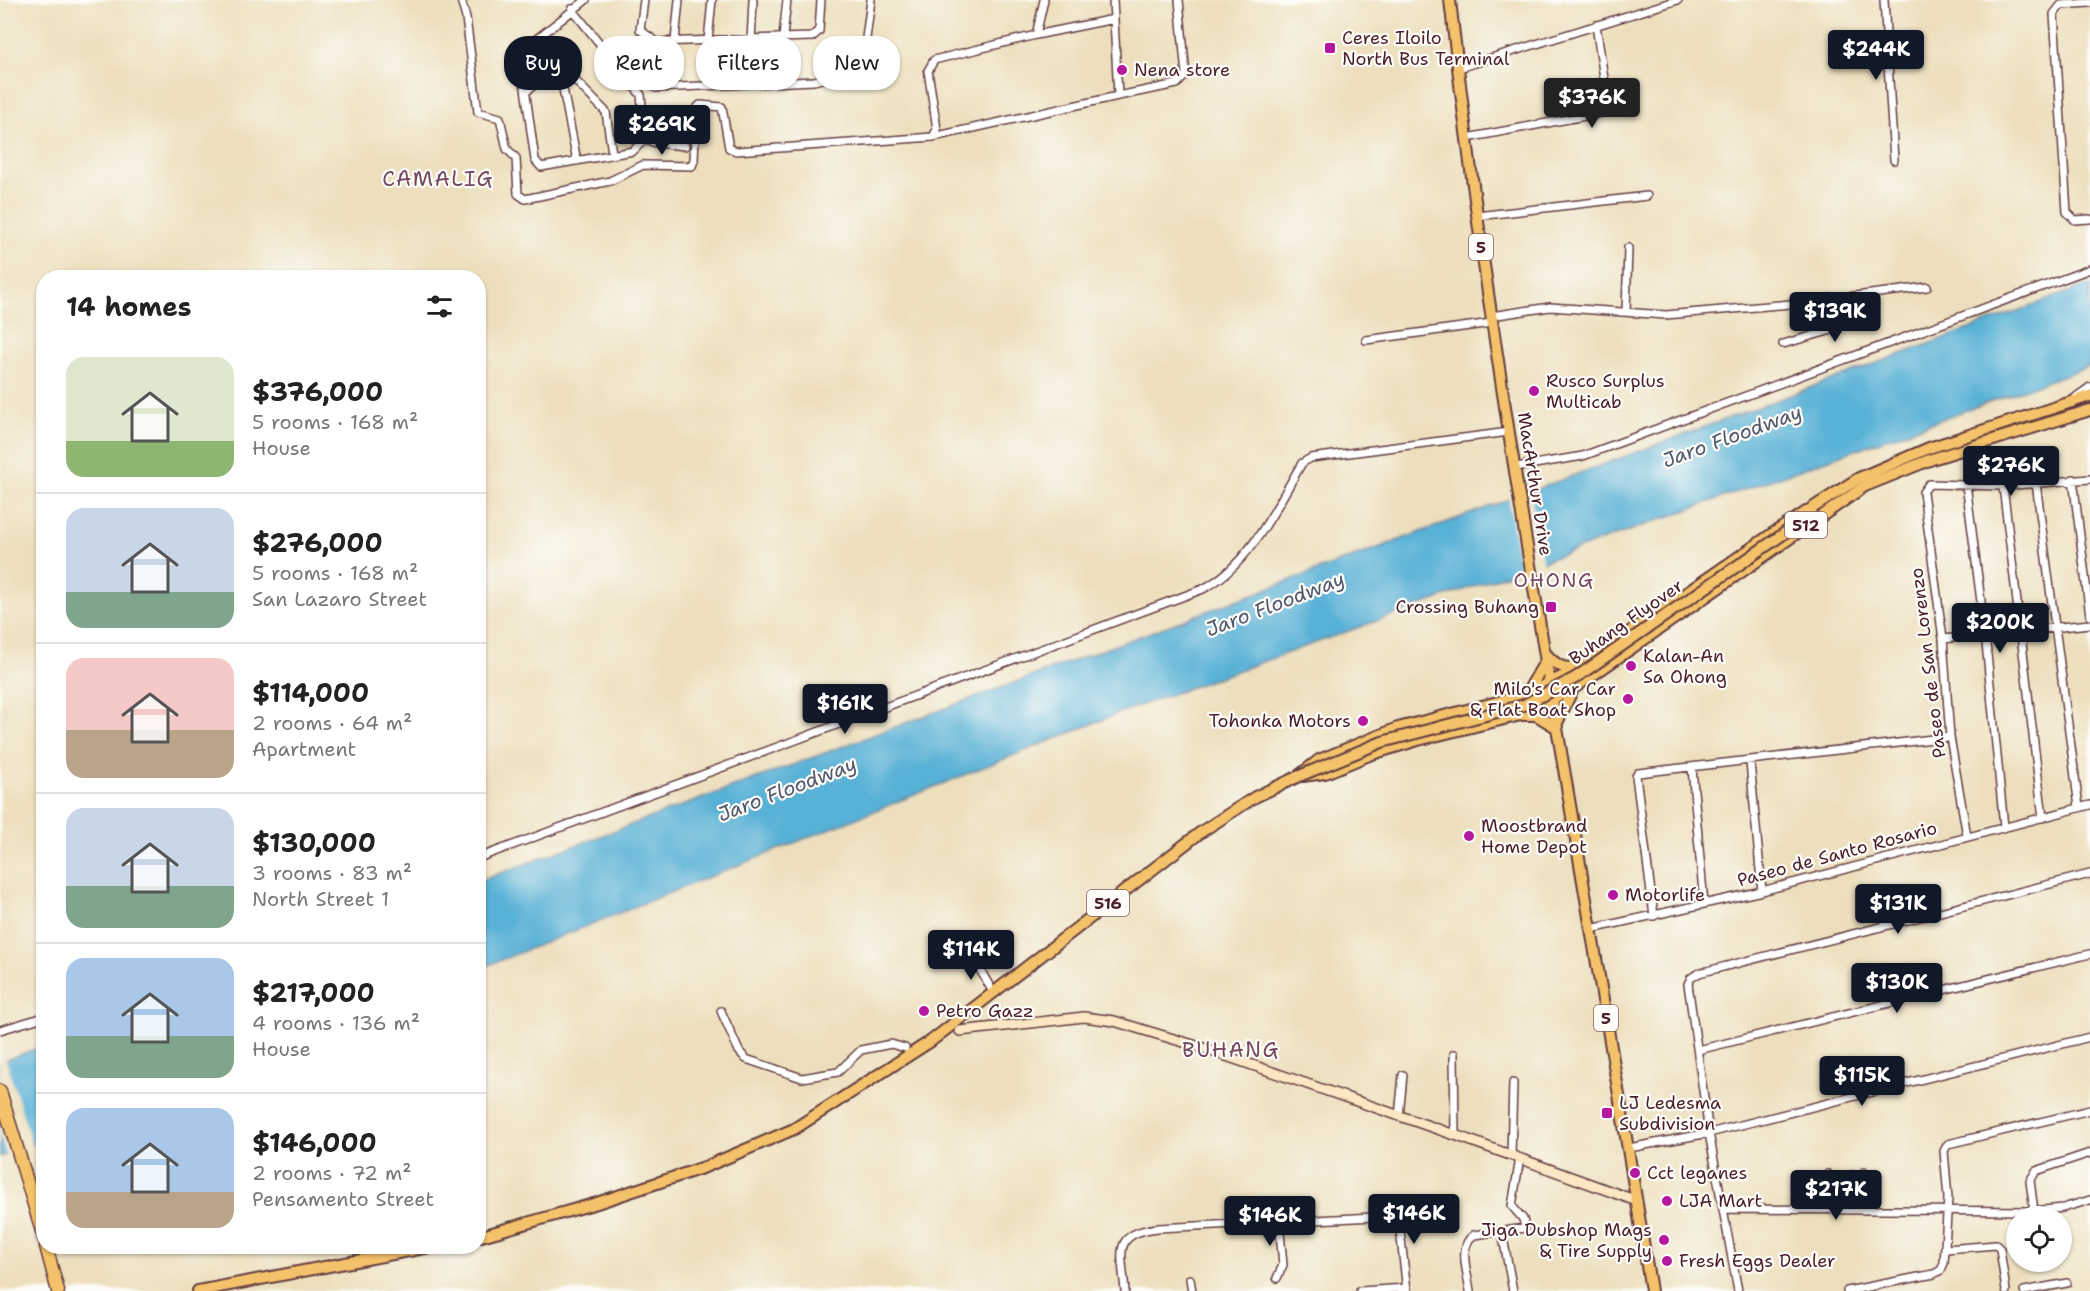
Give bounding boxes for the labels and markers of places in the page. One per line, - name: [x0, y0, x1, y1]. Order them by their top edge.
- place label: Ceres Iloilo North Bus Terminal: [1342, 26, 1510, 71]
- pin: $244K: [1834, 30, 1918, 81]
- marker: Ceres Iloilo North Bus Terminal: [1323, 41, 1337, 55]
- place label: Nena store: [1134, 58, 1230, 82]
- marker: Nena store: [1115, 63, 1129, 77]
- pin: $376K: [1550, 78, 1634, 129]
- pin: $269K: [620, 105, 704, 156]
- pin: $139K: [1793, 292, 1877, 343]
- place label: Rusco Surplus Multicab: [1546, 369, 1665, 414]
- marker: Rusco Surplus Multicab: [1527, 384, 1541, 398]
- pin: $276K: [1969, 446, 2053, 497]
- place label: Crossing Buhang: [1396, 595, 1539, 619]
- marker: Crossing Buhang: [1544, 600, 1558, 614]
- pin: $200K: [1958, 603, 2042, 654]
- place label: Kalan-An Sa Ohong: [1643, 644, 1727, 689]
- marker: Kalan-An Sa Ohong: [1624, 659, 1638, 673]
- place label: Milo's Car Car & Flat Boat Shop: [1470, 677, 1616, 722]
- pin: $161K: [803, 684, 887, 735]
- marker: Milo's Car Car & Flat Boat Shop: [1621, 692, 1635, 706]
- place label: Tohonka Motors: [1209, 709, 1351, 733]
- marker: Tohonka Motors: [1356, 714, 1370, 728]
- place label: Moostbrand Home Depot: [1481, 814, 1587, 859]
- marker: Moostbrand Home Depot: [1462, 829, 1476, 843]
- place label: Motorlife: [1625, 883, 1705, 907]
- pin: $131K: [1856, 884, 1940, 935]
- marker: Motorlife: [1606, 888, 1620, 902]
- pin: $114K: [929, 930, 1013, 981]
- pin: $130K: [1855, 963, 1939, 1014]
- place label: Petro Gazz: [936, 999, 1034, 1023]
- marker: Petro Gazz: [917, 1004, 931, 1018]
- pin: $115K: [1820, 1056, 1904, 1107]
- place label: LJ Ledesma Subdivision: [1619, 1091, 1721, 1136]
- marker: LJ Ledesma Subdivision: [1600, 1106, 1614, 1120]
- place label: Cct leganes: [1647, 1161, 1747, 1185]
- marker: Cct leganes: [1628, 1166, 1642, 1180]
- pin: $217K: [1794, 1170, 1878, 1221]
- place label: LJA Mart: [1679, 1189, 1763, 1213]
- pin: $146K: [1372, 1194, 1456, 1245]
- marker: LJA Mart: [1660, 1194, 1674, 1208]
- pin: $146K: [1228, 1196, 1312, 1247]
- place label: Jiga Dubshop Mags & Tire Supply: [1481, 1218, 1652, 1263]
- marker: Jiga Dubshop Mags & Tire Supply: [1657, 1233, 1671, 1247]
- place label: Fresh Eggs Dealer: [1679, 1249, 1836, 1273]
- marker: Fresh Eggs Dealer: [1660, 1254, 1674, 1268]

